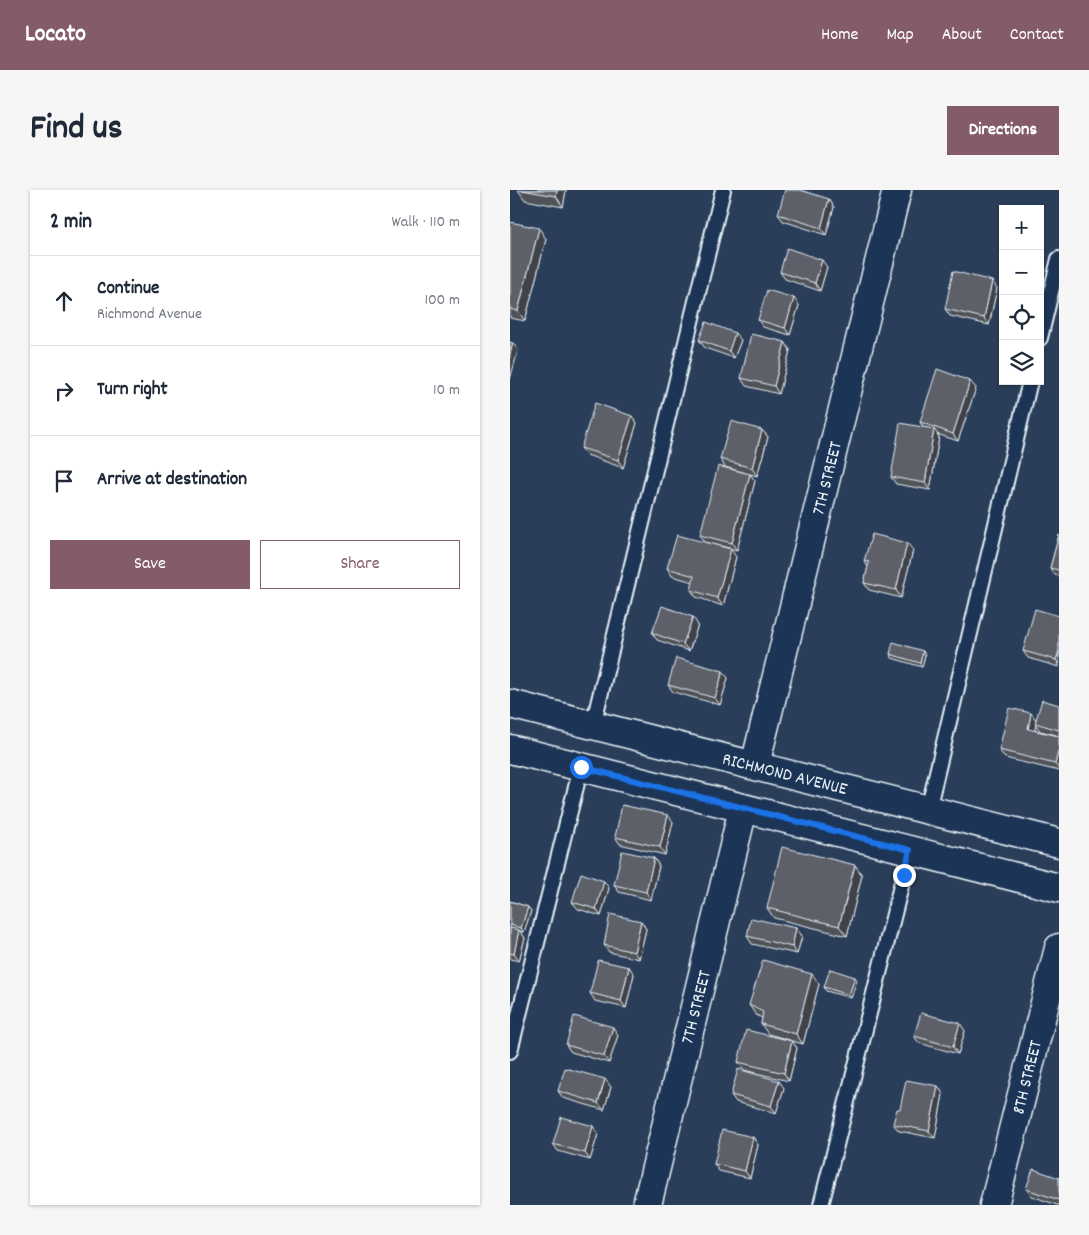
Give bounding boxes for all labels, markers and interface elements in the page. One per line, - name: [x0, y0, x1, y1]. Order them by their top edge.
- text: Locato: [25, 18, 86, 52]
- text: Home: [821, 23, 858, 48]
- text: Map: [886, 23, 914, 48]
- text: About: [942, 23, 982, 48]
- text: Contact: [1010, 23, 1064, 48]
- text: Find us: [30, 105, 122, 155]
- button: Directions: [947, 106, 1059, 155]
- map controls: [999, 205, 1044, 385]
- button: +: [999, 205, 1044, 250]
- text: 2 min: [50, 208, 92, 238]
- text: Walk · 110 m: [392, 211, 460, 234]
- button: −: [999, 250, 1044, 295]
- text: Continue: [97, 276, 159, 303]
- icon: ahead: [50, 287, 78, 315]
- text: 100 m: [424, 289, 460, 312]
- button: locate: [999, 295, 1044, 340]
- text: Richmond Avenue: [97, 303, 202, 326]
- button: layers: [999, 340, 1044, 385]
- icon: right: [50, 377, 78, 405]
- text: Turn right: [97, 377, 168, 404]
- text: 10 m: [433, 379, 460, 402]
- street label: 7TH STREET: [807, 439, 850, 518]
- icon: arrive: [50, 467, 78, 495]
- text: Arrive at destination: [97, 467, 247, 494]
- button: Save: [50, 540, 250, 589]
- button: Share: [260, 540, 460, 589]
- street label: RICHMOND AVENUE: [719, 748, 850, 803]
- route start: [570, 756, 593, 779]
- route end: [893, 864, 916, 887]
- street label: 7TH STREET: [676, 968, 719, 1047]
- street label: 8TH STREET: [1007, 1038, 1050, 1117]

